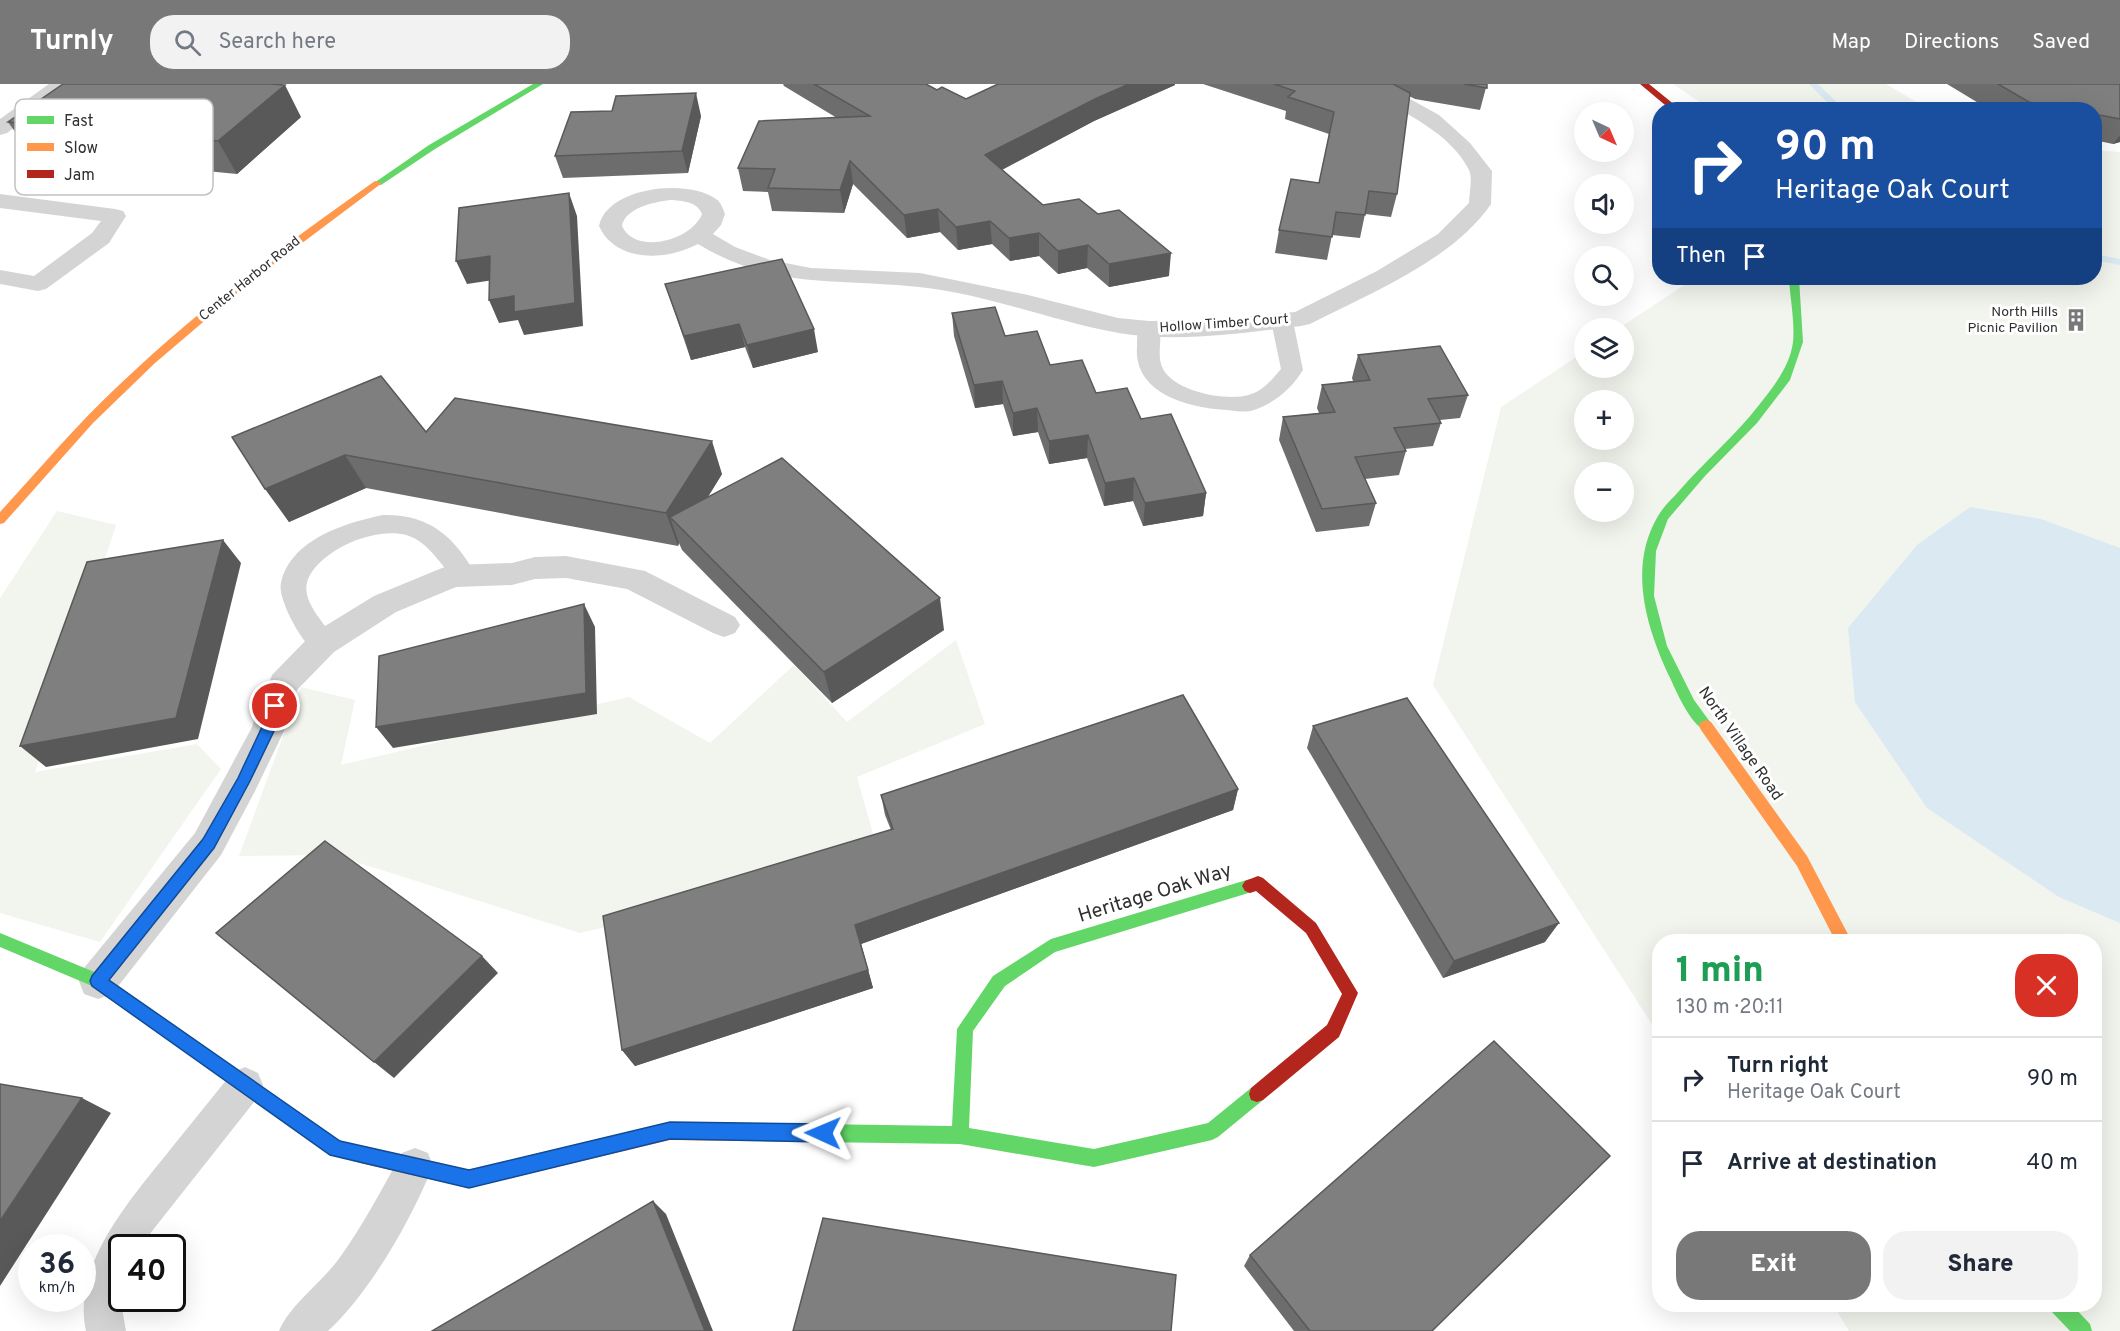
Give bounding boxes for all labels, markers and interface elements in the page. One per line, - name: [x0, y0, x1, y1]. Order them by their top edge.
- search box: [150, 15, 570, 69]
- text: Turnly: [30, 24, 114, 60]
- icon: search: [171, 26, 204, 59]
- text: Search here: [219, 29, 336, 56]
- text: Map: [1831, 29, 1871, 56]
- text: Directions: [1904, 29, 1999, 56]
- text: Saved: [2032, 29, 2090, 56]
- legend: [15, 99, 213, 195]
- north arrow: [1574, 102, 1634, 162]
- map controls: [1574, 102, 1634, 522]
- text: Fast: [64, 112, 94, 132]
- text: 90 m: [1775, 122, 1876, 175]
- icon: right: [1676, 126, 1754, 204]
- text: Slow: [64, 139, 98, 159]
- text: Jam: [64, 166, 95, 186]
- button: sound: [1574, 174, 1634, 234]
- text: Heritage Oak Court: [1775, 174, 2010, 208]
- street label: Center Harbor Road: [196, 233, 304, 325]
- icon: arrive: [1738, 240, 1771, 273]
- text: Then: [1676, 243, 1726, 270]
- button: search: [1574, 246, 1634, 306]
- place label: North Hills Picnic Pavilion: [1967, 304, 2058, 337]
- building icon: North Hills Picnic Pavilion: [2063, 307, 2089, 333]
- street label: Hollow Timber Court: [1159, 311, 1289, 337]
- button: layers: [1574, 318, 1634, 378]
- button: +: [1574, 390, 1634, 450]
- button: −: [1574, 462, 1634, 522]
- pin: [249, 680, 300, 731]
- street label: North Village Road: [1693, 683, 1787, 805]
- icon: arrive: [258, 689, 291, 722]
- street label: Heritage Oak Way: [1075, 858, 1235, 930]
- text: 1 min: [1676, 949, 1764, 995]
- button: close: [2015, 954, 2078, 1017]
- text: 130 m · 20:11: [1676, 995, 1784, 1021]
- text: Turn right: [1727, 1053, 1829, 1080]
- icon: right: [1676, 1063, 1709, 1096]
- text: 90 m: [2027, 1066, 2078, 1093]
- text: Heritage Oak Court: [1727, 1080, 1901, 1106]
- position arrow: [791, 1101, 855, 1165]
- icon: arrive: [1676, 1147, 1709, 1180]
- text: Arrive at destination: [1727, 1150, 1937, 1177]
- text: 40 m: [2026, 1150, 2078, 1177]
- button: Exit: [1676, 1231, 1871, 1300]
- button: Share: [1883, 1231, 2078, 1300]
- speed limit sign: 40: [108, 1234, 186, 1312]
- text: 36: [39, 1247, 75, 1284]
- text: km/h: [39, 1279, 75, 1298]

